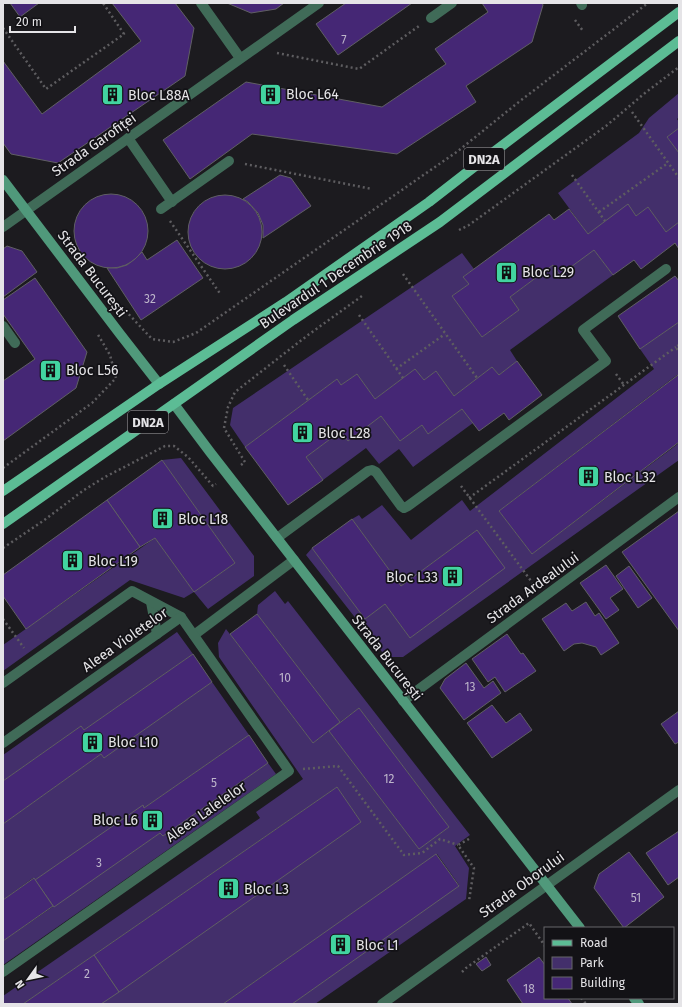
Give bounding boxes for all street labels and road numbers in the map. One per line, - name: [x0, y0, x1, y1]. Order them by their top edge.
- street label: Strada Garofiței: [49, 110, 140, 181]
- road number: DN2A: [464, 148, 504, 170]
- street label: Bulevardul 1 Decembrie 1918: [257, 217, 416, 332]
- street label: Strada București: [53, 227, 130, 321]
- road number: DN2A: [128, 411, 168, 433]
- street label: Strada Ardealului: [484, 549, 582, 627]
- street label: Aleea Violetelor: [79, 604, 171, 676]
- street label: Strada București: [347, 612, 426, 705]
- street label: Aleea Lalelelor: [163, 778, 250, 846]
- street label: Strada Oborului: [476, 848, 568, 922]

